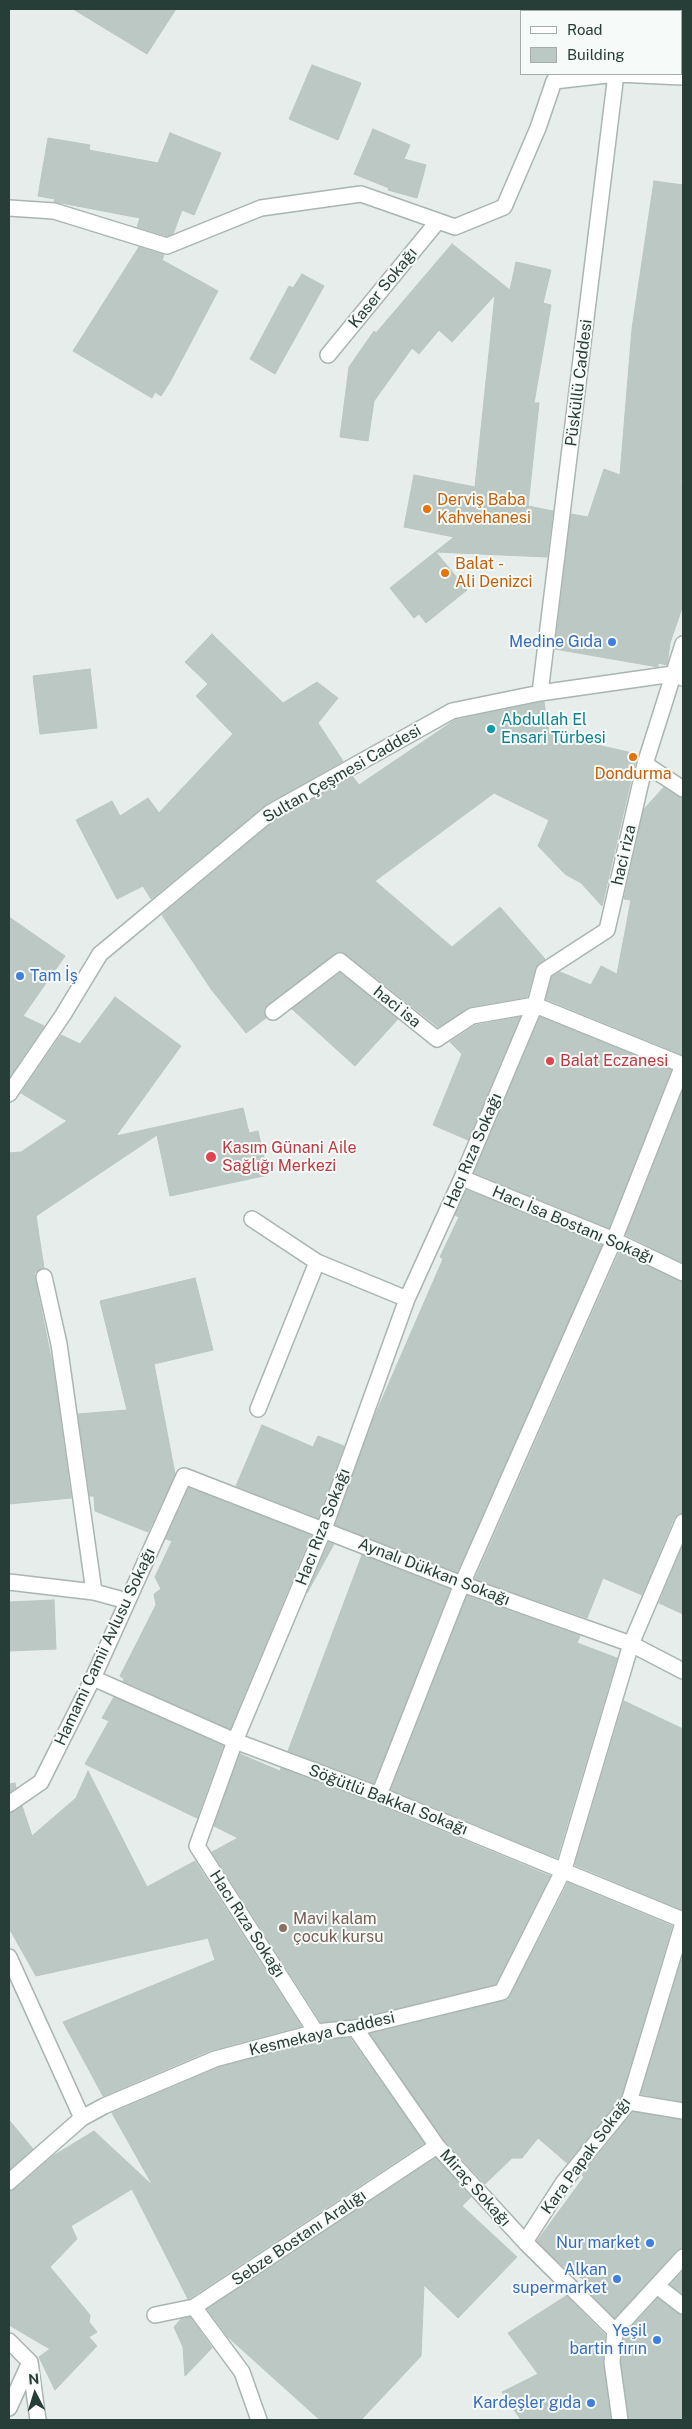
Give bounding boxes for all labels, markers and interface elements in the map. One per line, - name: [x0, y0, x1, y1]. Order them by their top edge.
- legend: [520, 10, 682, 75]
- text: Road: [567, 21, 603, 38]
- text: Building: [567, 46, 625, 63]
- street label: Kaser Sokağı: [345, 244, 421, 332]
- street label: Püsküllü Caddesi: [562, 318, 596, 448]
- place label: Derviş Baba Kahvehanesi: [437, 490, 531, 528]
- marker: Derviş Baba Kahvehanesi: [421, 503, 433, 515]
- place label: Balat - Ali Denizci: [455, 554, 533, 592]
- marker: Balat - Ali Denizci: [439, 567, 451, 579]
- place label: Medine Gıda: [509, 632, 602, 652]
- marker: Medine Gıda: [606, 636, 618, 648]
- place label: Abdullah El Ensari Türbesi: [501, 710, 606, 748]
- street label: Sultan Çeşmesi Caddesi: [260, 721, 424, 827]
- marker: Abdullah El Ensari Türbesi: [485, 723, 497, 735]
- marker: Dondurma: [627, 751, 639, 763]
- place label: Dondurma: [594, 764, 672, 784]
- street label: haci riza: [608, 823, 640, 887]
- place label: Tam İş: [30, 966, 78, 986]
- marker: Tam İş: [14, 970, 26, 982]
- street label: haci isa: [369, 982, 425, 1032]
- place label: Balat Eczanesi: [560, 1051, 668, 1071]
- marker: Balat Eczanesi: [544, 1055, 556, 1067]
- street label: Hacı Rıza Sokağı: [440, 1090, 506, 1212]
- place label: Kasım Günani Aile Sağlığı Merkezi: [222, 1138, 357, 1176]
- marker: Kasım Günani Aile Sağlığı Merkezi: [204, 1150, 218, 1164]
- street label: Hacı İsa Bostanı Sokağı: [489, 1182, 657, 1268]
- street label: Hacı Rıza Sokağı: [292, 1466, 354, 1588]
- street label: Aynalı Dükkan Sokağı: [355, 1534, 513, 1610]
- street label: Hamami Camii Avlusu Sokağı: [51, 1545, 159, 1749]
- street label: Söğütlü Bakkal Sokağı: [306, 1761, 470, 1839]
- street label: Hacı Rıza Sokağı: [205, 1867, 289, 1981]
- place label: Mavi kalam çocuk kursu: [293, 1909, 383, 1947]
- marker: Mavi kalam çocuk kursu: [277, 1922, 289, 1934]
- street label: Kesmekaya Caddesi: [247, 2008, 397, 2060]
- street label: Kara Papak Sokağı: [537, 2094, 635, 2218]
- street label: Miraç Sokağı: [435, 2146, 515, 2230]
- street label: Sebze Bostanı Aralığı: [228, 2186, 370, 2290]
- place label: Nur market: [556, 2233, 640, 2253]
- marker: Nur market: [644, 2237, 656, 2249]
- place label: Alkan supermarket: [512, 2260, 607, 2298]
- marker: Alkan supermarket: [611, 2273, 623, 2285]
- place label: Yeşil bartin fırın: [570, 2321, 647, 2359]
- marker: Yeşil bartin fırın: [651, 2334, 663, 2346]
- north arrow: [10, 2369, 60, 2419]
- text: N: [28, 2371, 40, 2388]
- place label: Kardeşler gıda: [473, 2393, 581, 2413]
- marker: Kardeşler gıda: [585, 2397, 597, 2409]

